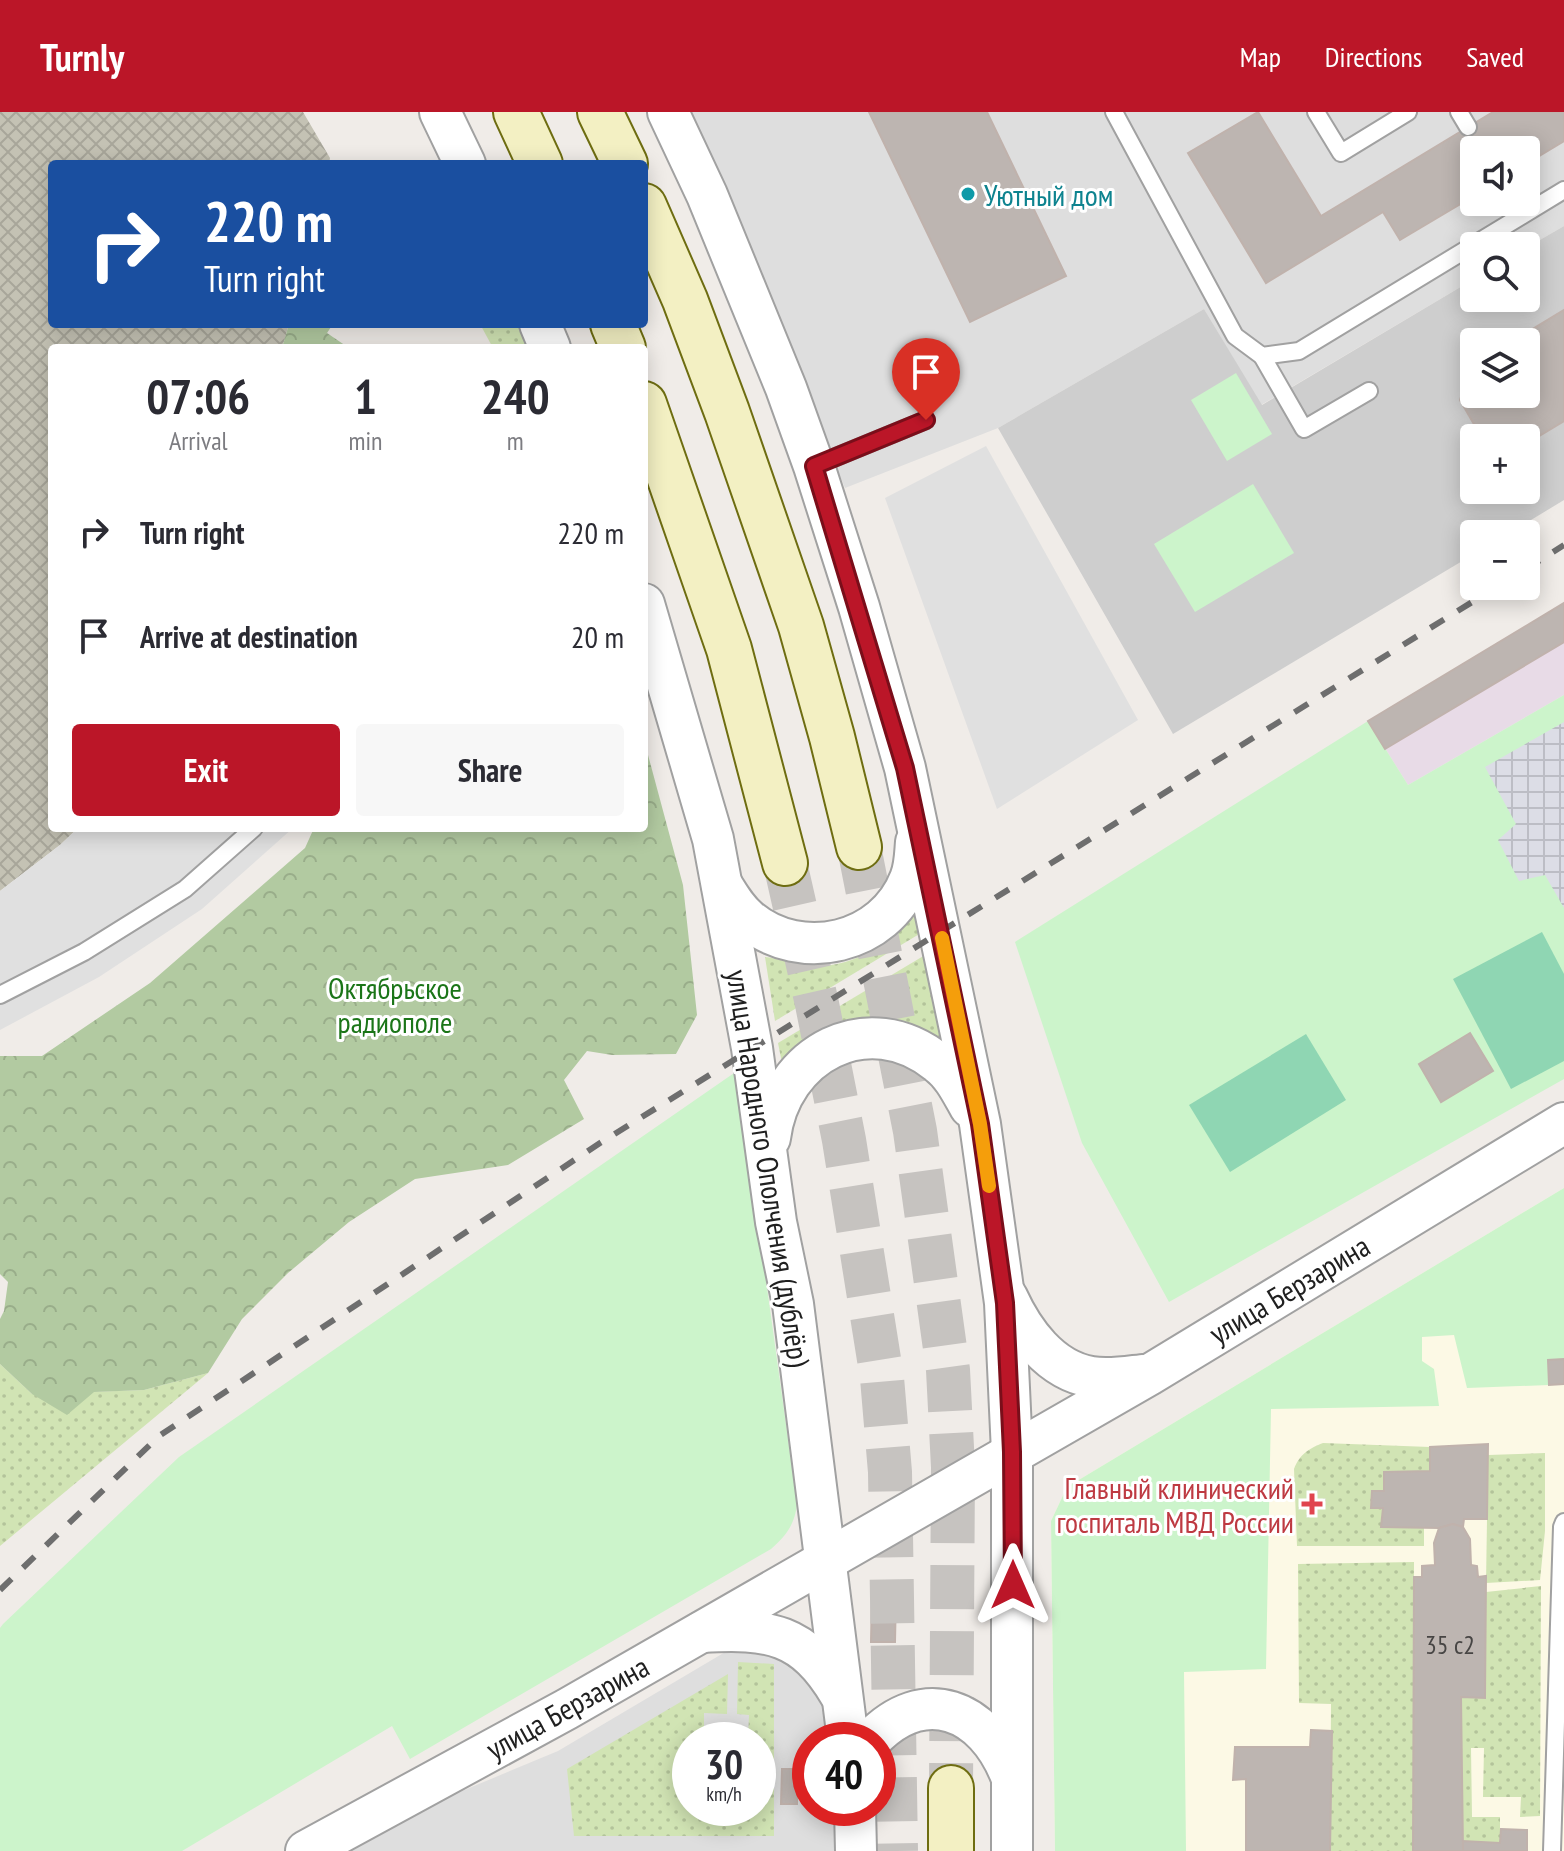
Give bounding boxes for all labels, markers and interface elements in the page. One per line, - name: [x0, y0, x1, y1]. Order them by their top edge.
- text: Turnly: [40, 32, 124, 81]
- text: Map: [1240, 38, 1281, 75]
- text: Directions: [1325, 38, 1422, 75]
- text: Saved: [1466, 38, 1524, 75]
- map controls: [1460, 136, 1540, 600]
- button: sound: [1460, 136, 1540, 216]
- place label: Уютный дом: [984, 175, 1113, 214]
- text: 220 m: [204, 185, 333, 257]
- marker: Уютный дом: [959, 185, 977, 203]
- icon: right: [72, 192, 176, 296]
- button: search: [1460, 232, 1540, 312]
- text: Turn right: [204, 255, 325, 302]
- button: layers: [1460, 328, 1540, 408]
- pin: [892, 338, 960, 420]
- icon: arrive: [904, 350, 948, 394]
- text: 07:06: [146, 365, 250, 427]
- text: 1: [354, 365, 377, 427]
- text: 240: [481, 365, 550, 427]
- text: Arrival: [169, 424, 228, 457]
- text: min: [348, 424, 382, 457]
- text: m: [507, 424, 524, 457]
- button: +: [1460, 424, 1540, 504]
- icon: right: [72, 510, 116, 554]
- text: Turn right: [140, 513, 244, 552]
- text: 220 m: [558, 513, 624, 552]
- button: −: [1460, 520, 1540, 600]
- icon: arrive: [72, 614, 116, 658]
- text: Arrive at destination: [140, 617, 358, 656]
- text: 20 m: [571, 617, 624, 656]
- button: Exit: [72, 724, 340, 816]
- button: Share: [356, 724, 624, 816]
- street label: улица Народного Ополчения (дублёр): [718, 967, 820, 1369]
- park label: Октябрьское радиополе: [328, 968, 462, 1041]
- street label: улица Берзарина: [1202, 1226, 1376, 1352]
- place label: Главный клинический госпиталь МВД России: [1056, 1468, 1294, 1541]
- marker: Главный клинический госпиталь МВД России: [1301, 1493, 1323, 1515]
- position arrow: [971, 1543, 1055, 1627]
- house number: 35 с2: [1425, 1628, 1475, 1661]
- street label: улица Берзарина: [479, 1646, 655, 1768]
- speed limit sign: 40: [792, 1722, 896, 1826]
- text: 30: [705, 1738, 743, 1790]
- text: km/h: [706, 1781, 742, 1807]

